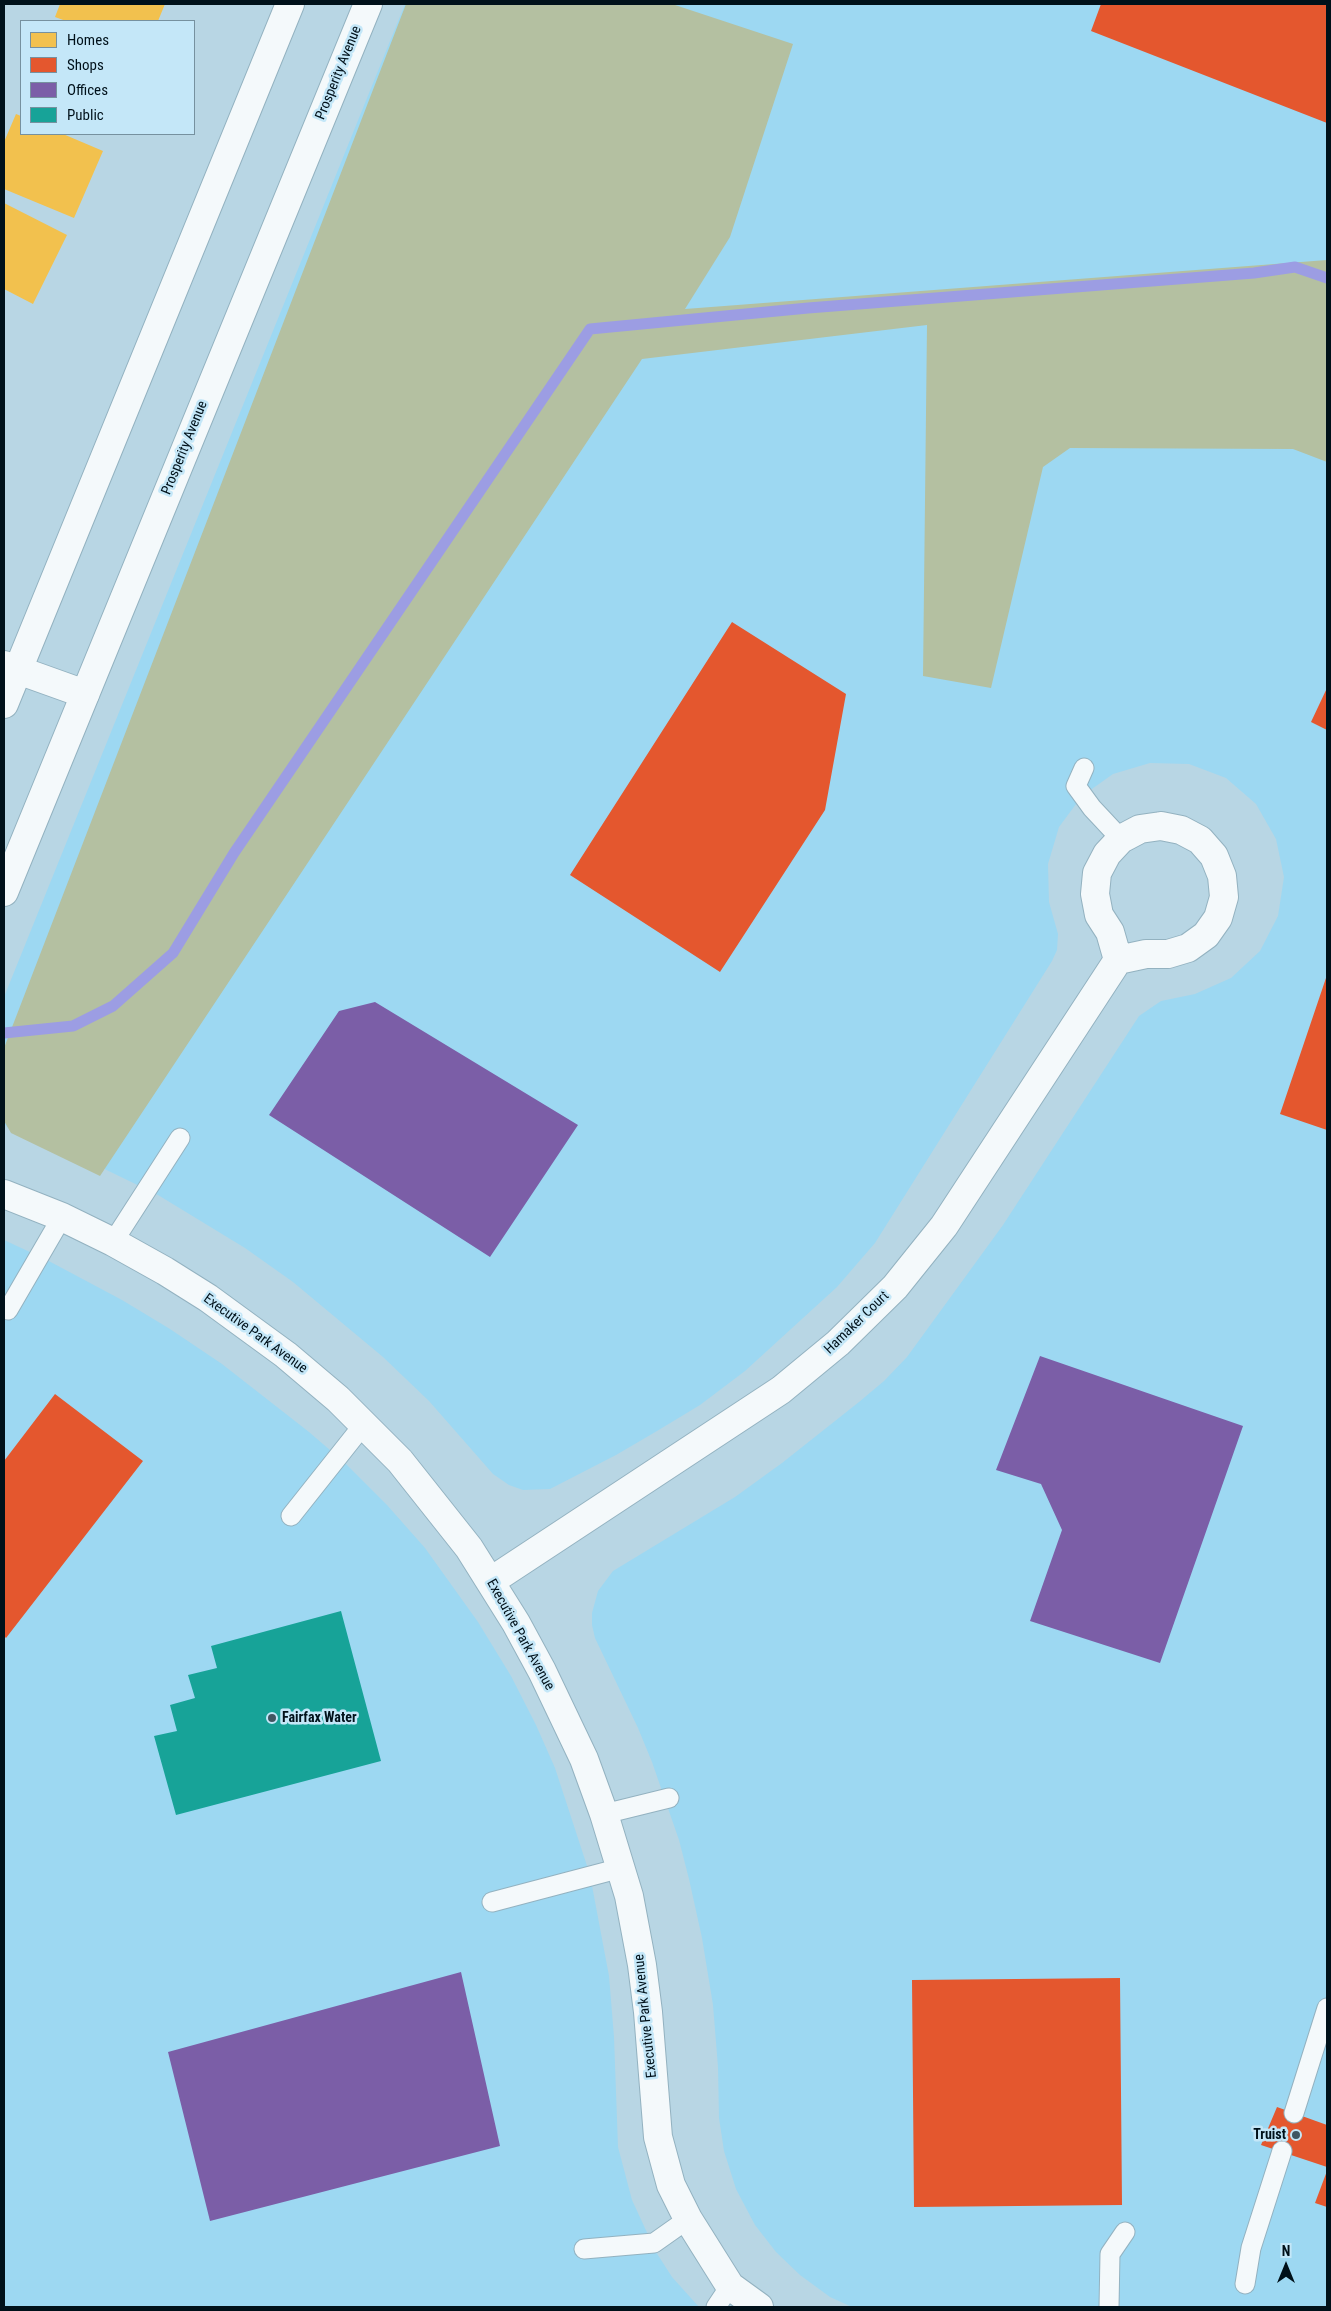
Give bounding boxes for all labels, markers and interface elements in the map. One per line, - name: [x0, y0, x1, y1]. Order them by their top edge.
- legend: [20, 20, 195, 135]
- street label: Prosperity Avenue: [313, 24, 365, 122]
- text: Homes: [67, 31, 109, 49]
- text: Shops: [67, 56, 104, 74]
- text: Offices: [67, 81, 108, 99]
- text: Public: [67, 106, 104, 124]
- street label: Prosperity Avenue: [159, 399, 211, 497]
- street label: Hamaker Court: [821, 1288, 893, 1358]
- street label: Executive Park Avenue: [200, 1291, 310, 1377]
- street label: Executive Park Avenue: [483, 1577, 557, 1693]
- place label: Fairfax Water: [282, 1710, 357, 1726]
- marker: Fairfax Water: [266, 1712, 278, 1724]
- street label: Executive Park Avenue: [631, 1953, 661, 2079]
- place label: Truist: [1253, 2127, 1286, 2143]
- marker: Truist: [1290, 2129, 1302, 2141]
- north arrow: [1261, 2241, 1311, 2291]
- text: N: [1282, 2243, 1290, 2259]

